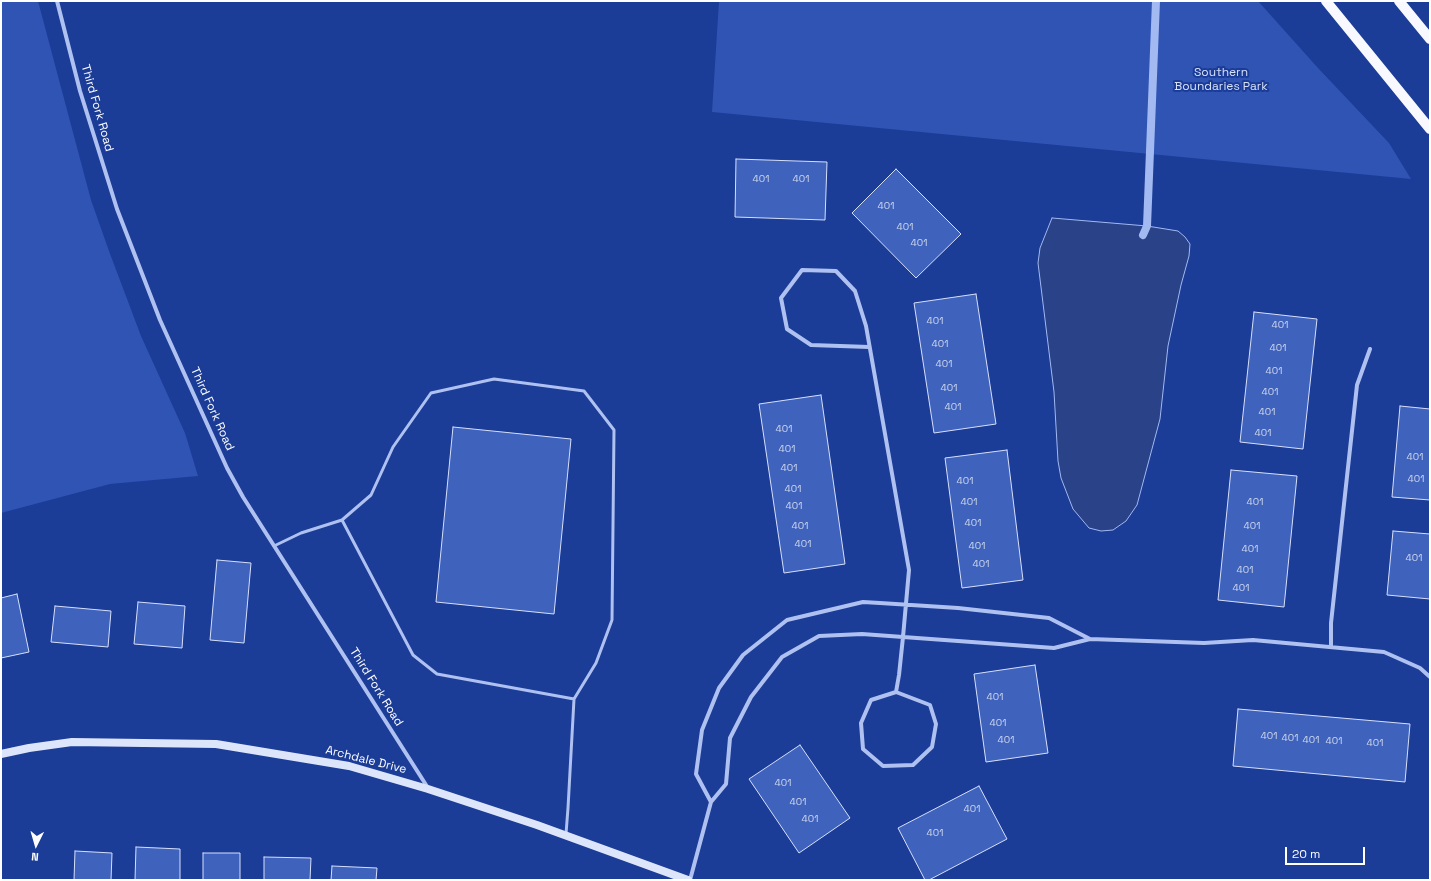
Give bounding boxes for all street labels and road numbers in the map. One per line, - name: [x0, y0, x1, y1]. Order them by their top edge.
- street label: Third Fork Road: [78, 63, 116, 153]
- street label: Third Fork Road: [187, 365, 237, 453]
- street label: Third Fork Road: [346, 645, 406, 729]
- street label: Archdale Drive: [324, 743, 408, 777]

